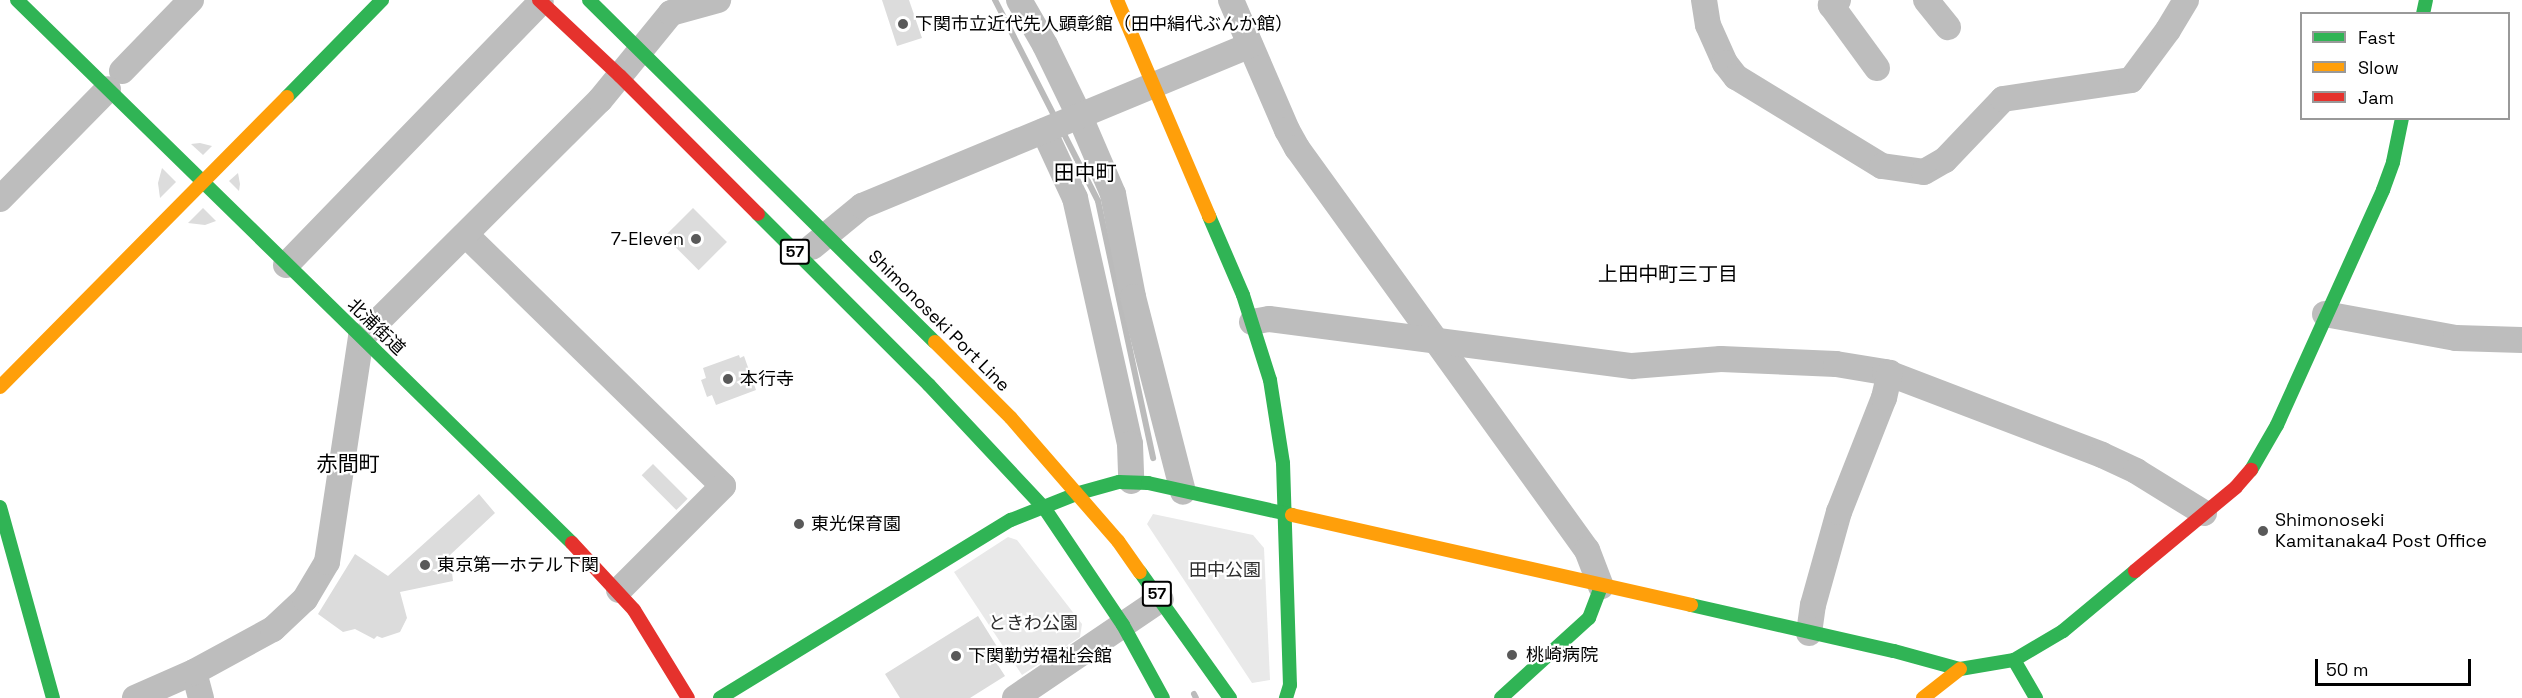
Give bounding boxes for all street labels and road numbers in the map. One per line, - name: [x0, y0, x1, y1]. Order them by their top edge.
- road number: 57: [778, 239, 812, 265]
- street label: Shimonoseki Port Line: [864, 246, 1014, 396]
- street label: 北浦街道: [343, 294, 409, 360]
- road number: 57: [1140, 581, 1174, 607]

